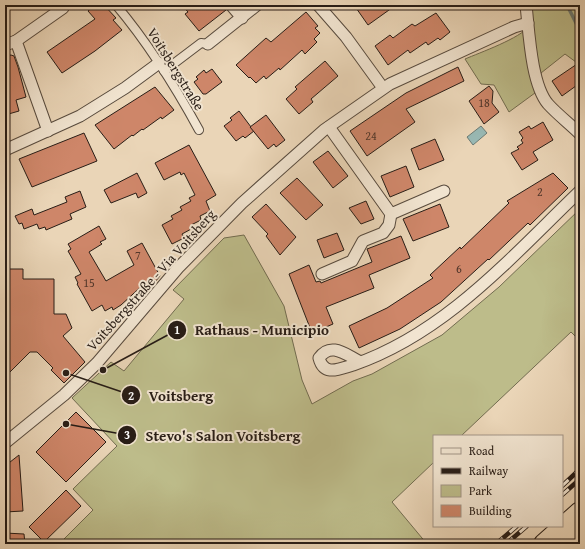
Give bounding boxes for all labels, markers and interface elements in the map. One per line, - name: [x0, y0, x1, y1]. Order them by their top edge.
- street label: Voitsbergstraße: [143, 24, 210, 115]
- house number: 18: [478, 94, 490, 111]
- house number: 24: [365, 127, 377, 144]
- house number: 2: [537, 183, 543, 200]
- street label: Voitsbergstraße - Via Voitsberg: [82, 205, 220, 355]
- house number: 7: [135, 247, 141, 264]
- house number: 6: [456, 260, 462, 277]
- house number: 15: [83, 274, 95, 291]
- callout: Rathaus - Municipio: [167, 316, 337, 343]
- text: Rathaus - Municipio: [195, 319, 329, 340]
- text: 1: [174, 321, 180, 338]
- callout: Voitsberg: [121, 382, 221, 409]
- text: Voitsberg: [149, 385, 213, 406]
- text: 2: [128, 387, 134, 404]
- callout: Stevo's Salon Voitsberg: [117, 422, 308, 449]
- text: Stevo's Salon Voitsberg: [146, 425, 301, 446]
- text: 3: [124, 426, 130, 443]
- legend: [433, 435, 563, 527]
- text: Road: [469, 442, 495, 459]
- text: Railway: [469, 462, 508, 479]
- text: Park: [469, 482, 493, 499]
- text: Building: [469, 502, 512, 519]

